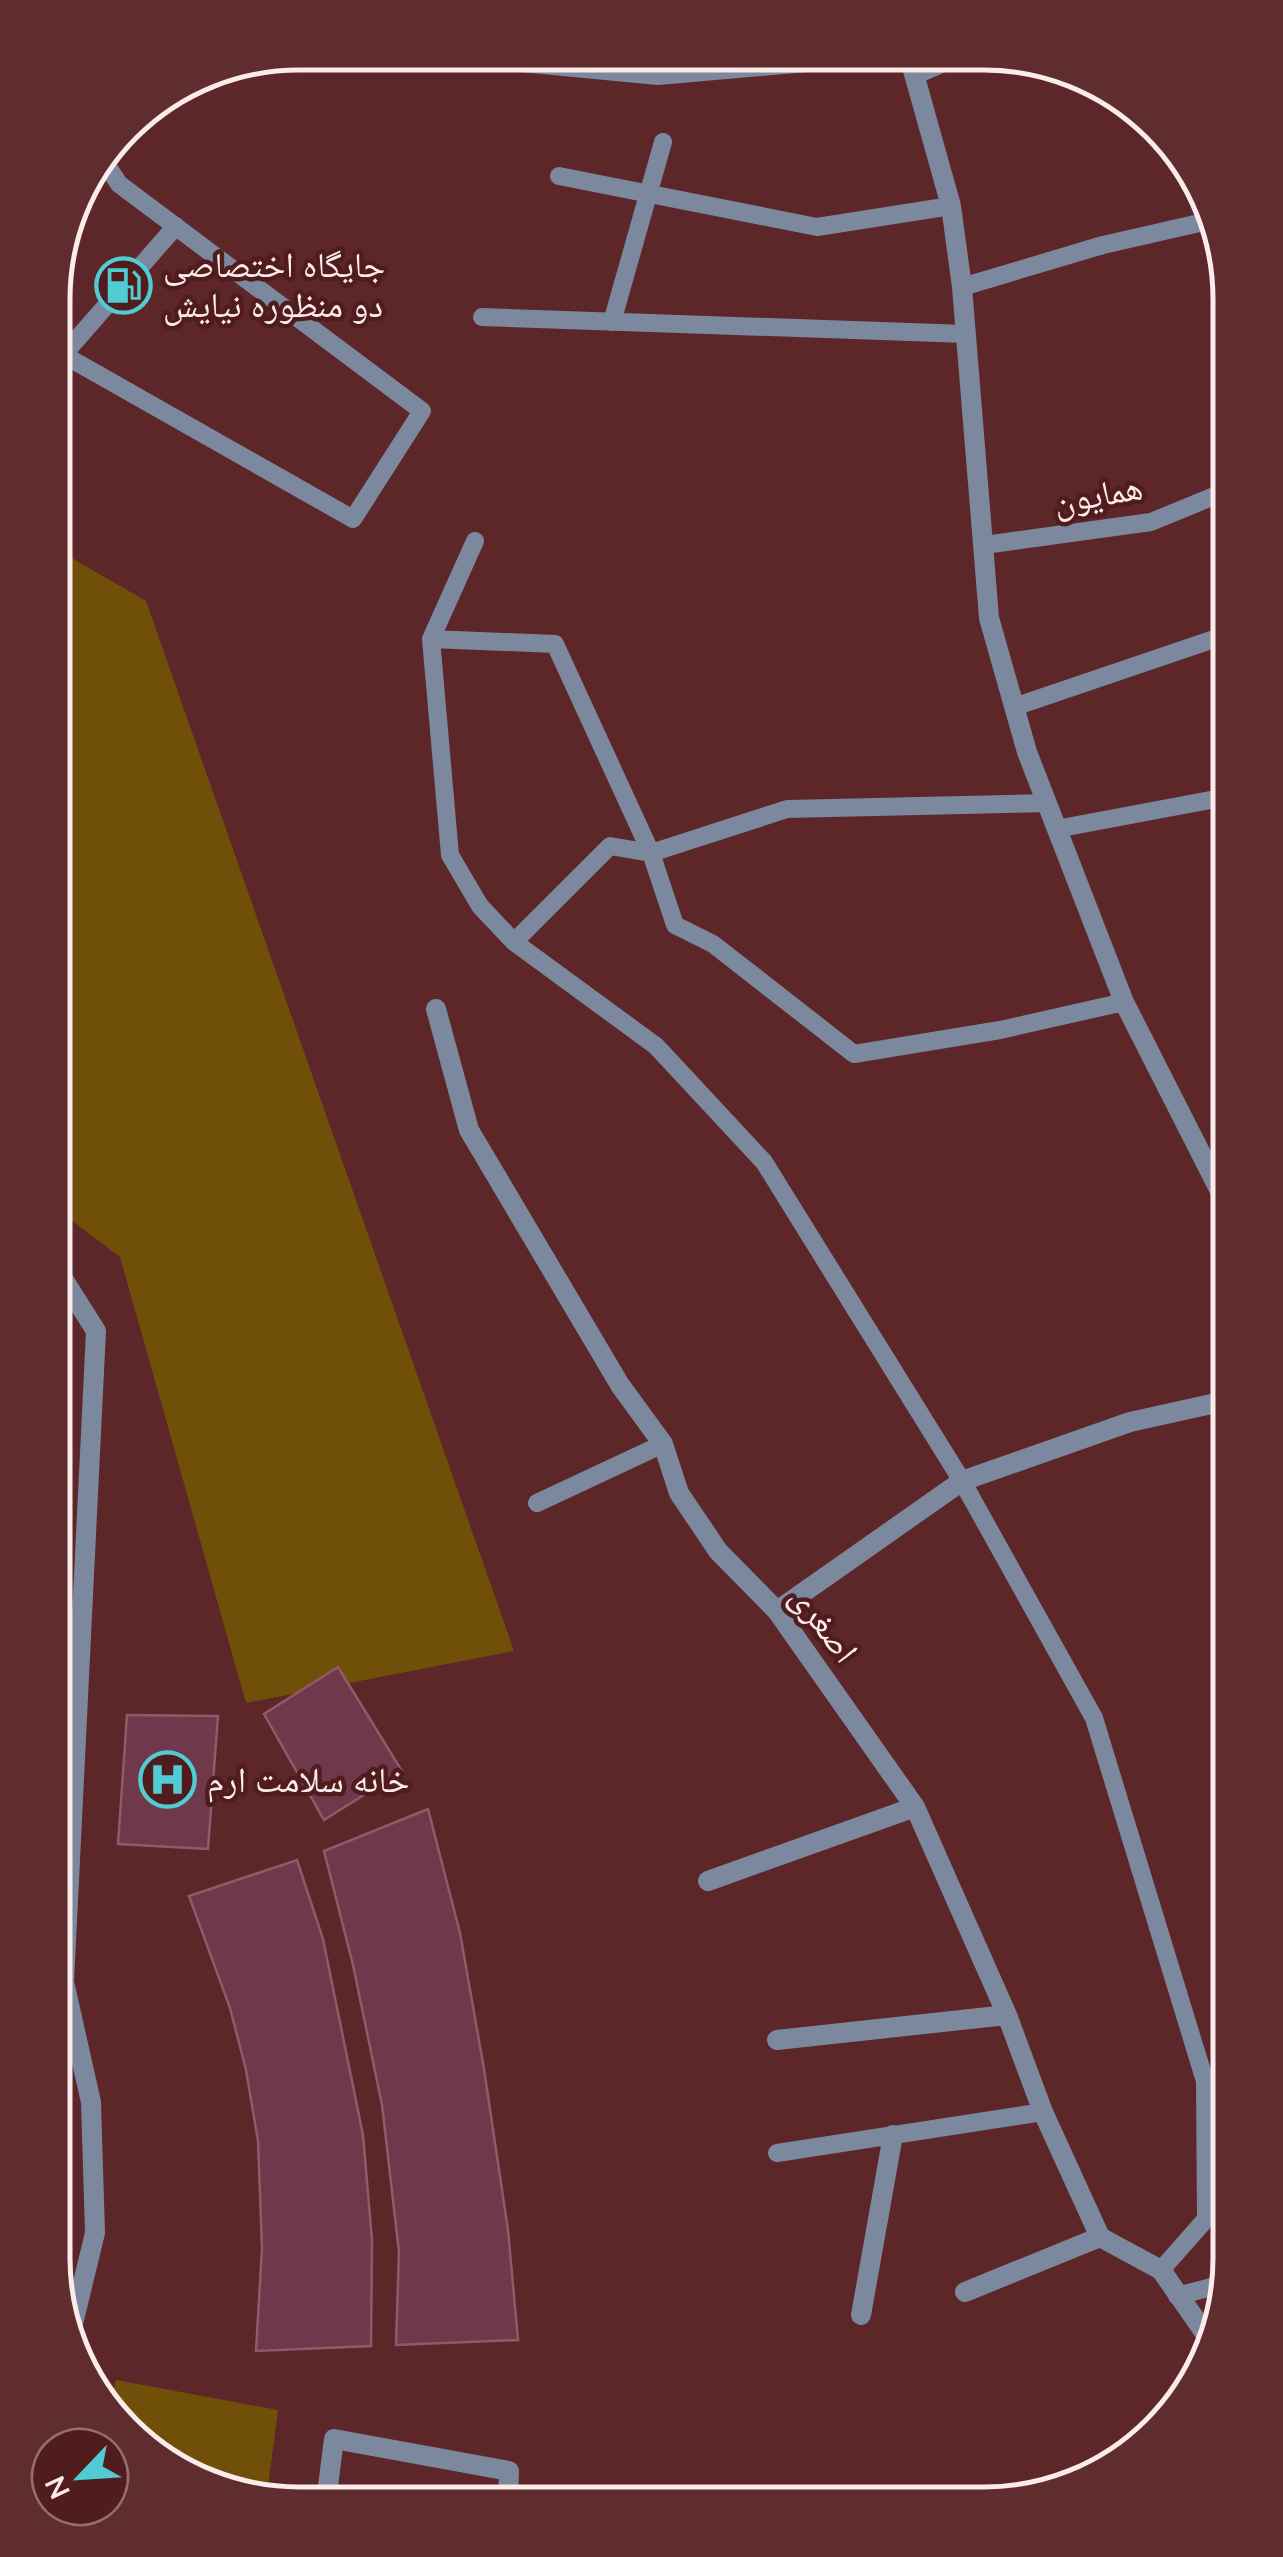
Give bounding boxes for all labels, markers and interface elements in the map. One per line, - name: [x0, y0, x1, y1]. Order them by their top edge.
- place label: جایگاه اختصاصی دو منظوره نیایش: [163, 242, 385, 329]
- fuel station icon: جایگاه اختصاصی دو منظوره نیایش: [94, 255, 154, 315]
- street label: همایون: [1050, 464, 1146, 526]
- street label: اصغری: [779, 1575, 869, 1673]
- hospital icon: خانه سلامت ارم: [138, 1750, 198, 1810]
- place label: خانه سلامت ارم: [207, 1757, 409, 1804]
- north arrow: [30, 2427, 130, 2527]
- text: N: [37, 2470, 80, 2505]

